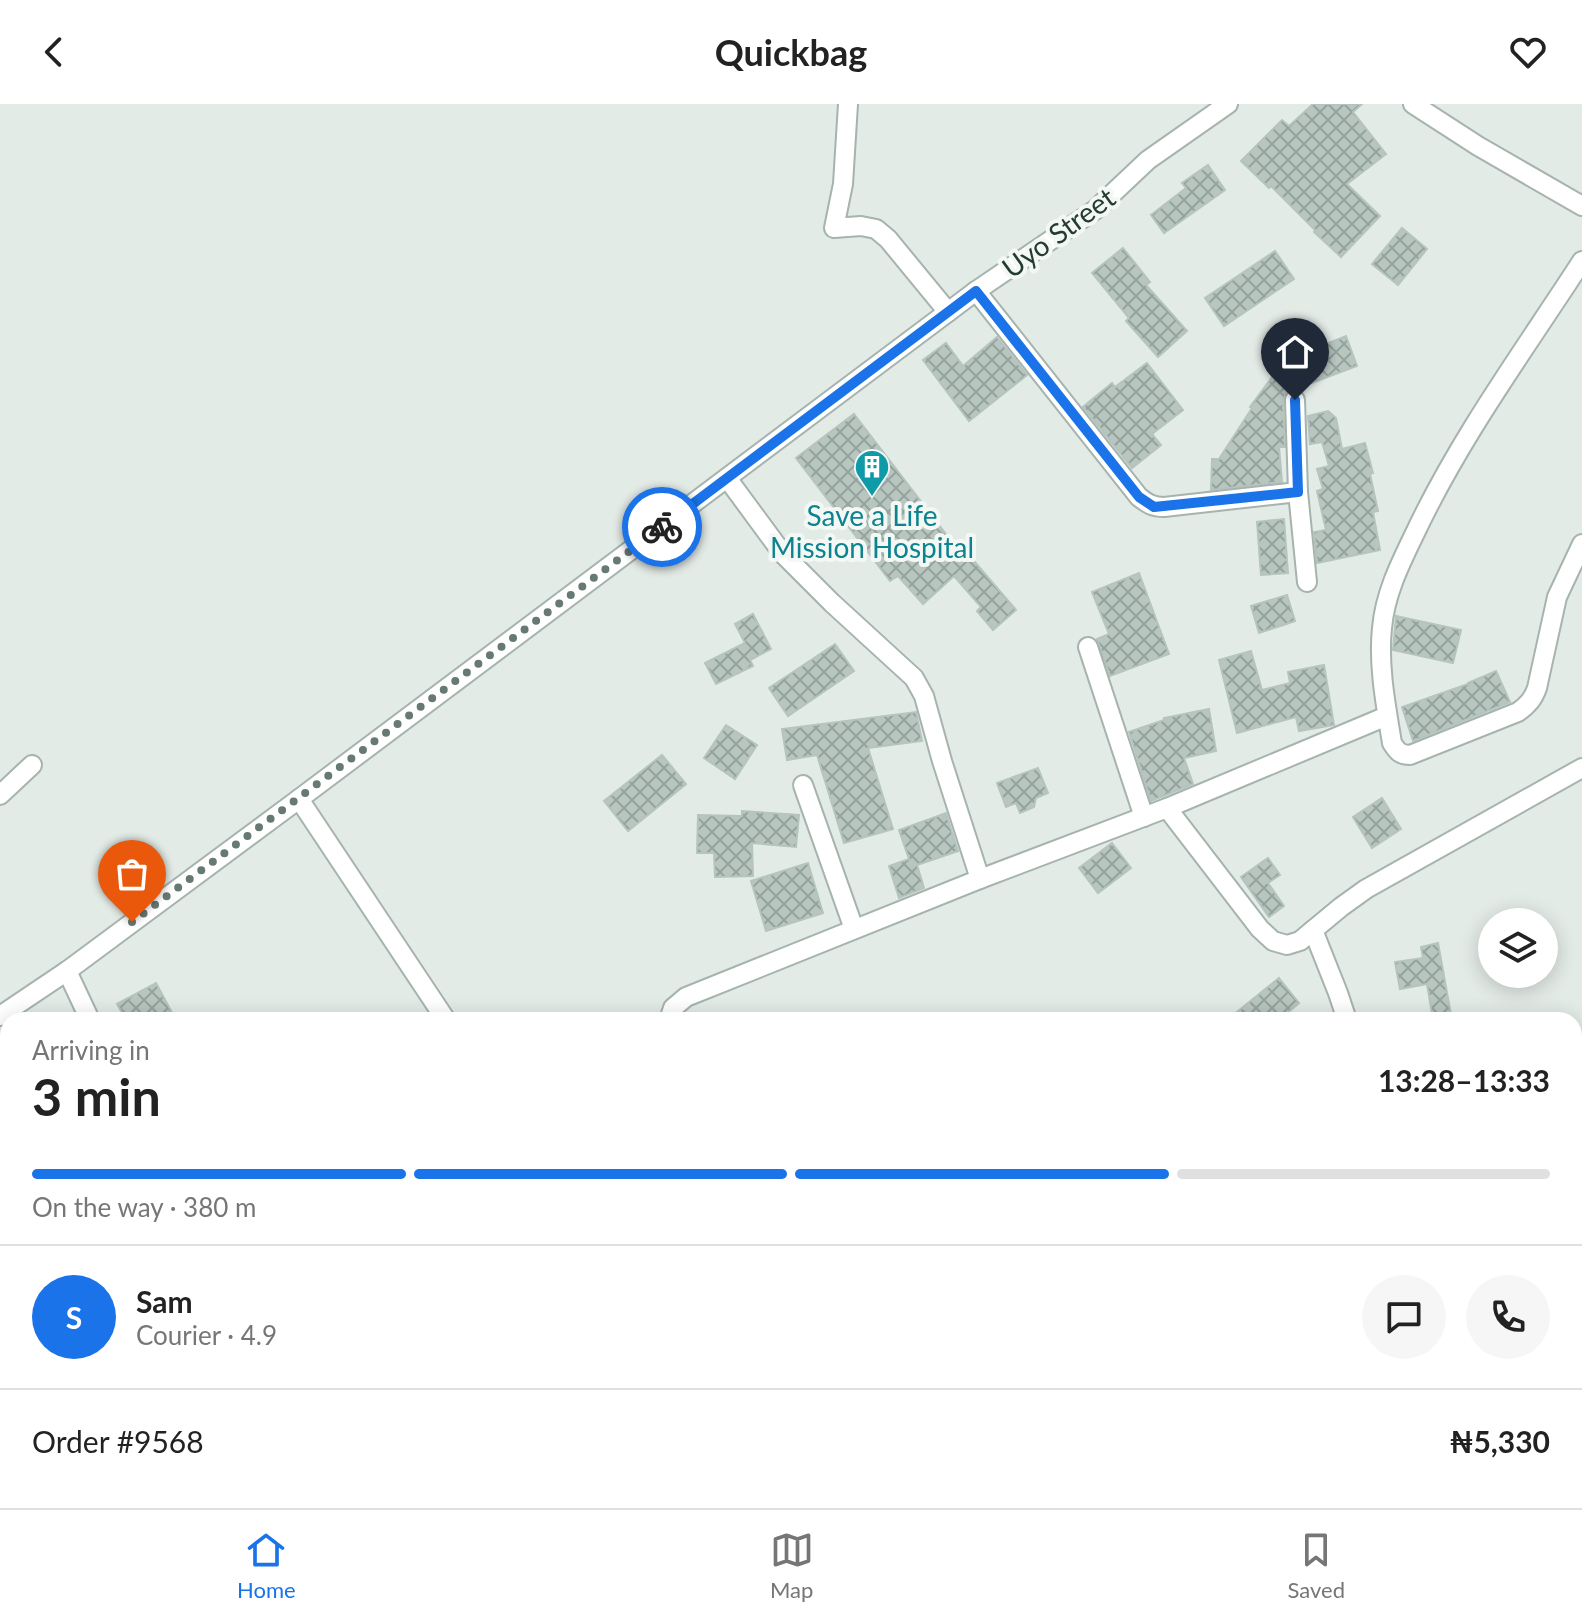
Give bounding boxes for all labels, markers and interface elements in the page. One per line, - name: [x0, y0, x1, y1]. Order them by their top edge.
- icon: back: [32, 30, 76, 74]
- text: Quickbag: [715, 30, 867, 74]
- icon: heart: [1506, 30, 1550, 74]
- street label: Uyo Street: [995, 180, 1121, 284]
- pin: [1261, 318, 1329, 400]
- icon: home: [1273, 330, 1317, 374]
- building icon: Save a Life Mission Hospital: [853, 448, 891, 498]
- courier: [622, 487, 702, 567]
- place label: Save a Life Mission Hospital: [770, 498, 974, 564]
- icon: bike: [640, 505, 684, 549]
- pin: [98, 840, 166, 922]
- icon: bag: [110, 852, 154, 896]
- map controls: [1478, 908, 1558, 988]
- button: layers: [1478, 908, 1558, 988]
- text: Arriving in: [32, 1034, 150, 1066]
- text: 13:28–13:33: [1378, 1062, 1550, 1098]
- text: 3 min: [32, 1065, 161, 1127]
- text: On the way · 380 m: [32, 1191, 256, 1223]
- button: chat: [1362, 1275, 1446, 1359]
- button: phone: [1466, 1275, 1550, 1359]
- text: Sam: [136, 1283, 193, 1319]
- text: S: [66, 1299, 82, 1335]
- text: Courier · 4.9: [136, 1319, 277, 1351]
- text: Order #9568: [32, 1423, 204, 1459]
- text: ₦5,330: [1449, 1423, 1550, 1459]
- tab: Home: [237, 1528, 296, 1603]
- tab: Map: [770, 1528, 814, 1603]
- tab: Saved: [1288, 1528, 1345, 1603]

